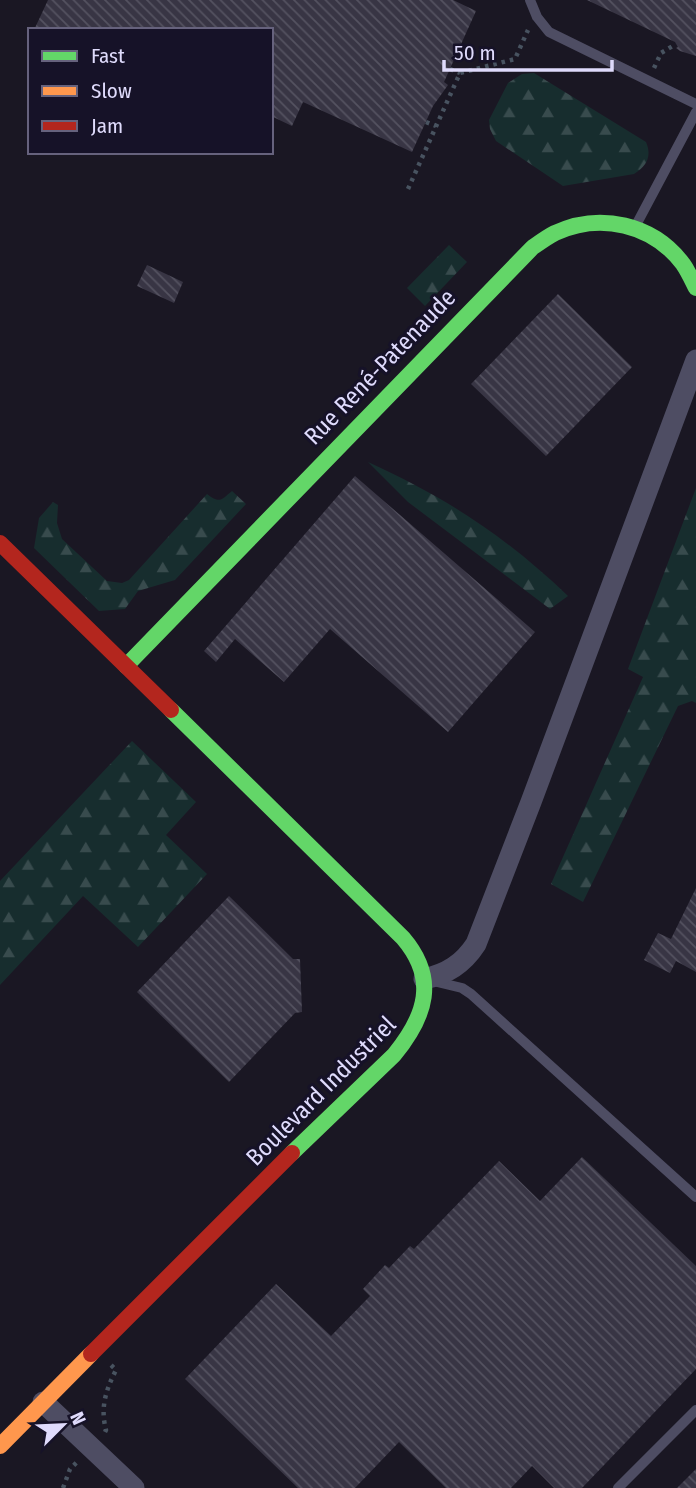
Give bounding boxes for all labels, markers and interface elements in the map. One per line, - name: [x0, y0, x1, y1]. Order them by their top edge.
- legend: [28, 28, 273, 154]
- scale bar: [444, 28, 612, 72]
- text: 50 m: [454, 40, 496, 66]
- text: Fast: [91, 43, 125, 69]
- text: Slow: [91, 78, 132, 104]
- text: Jam: [91, 113, 123, 139]
- street label: Rue René-Patenaude: [299, 283, 461, 451]
- street label: Boulevard Industriel: [241, 1011, 401, 1171]
- north arrow: [28, 1390, 98, 1460]
- text: N: [65, 1408, 91, 1428]

